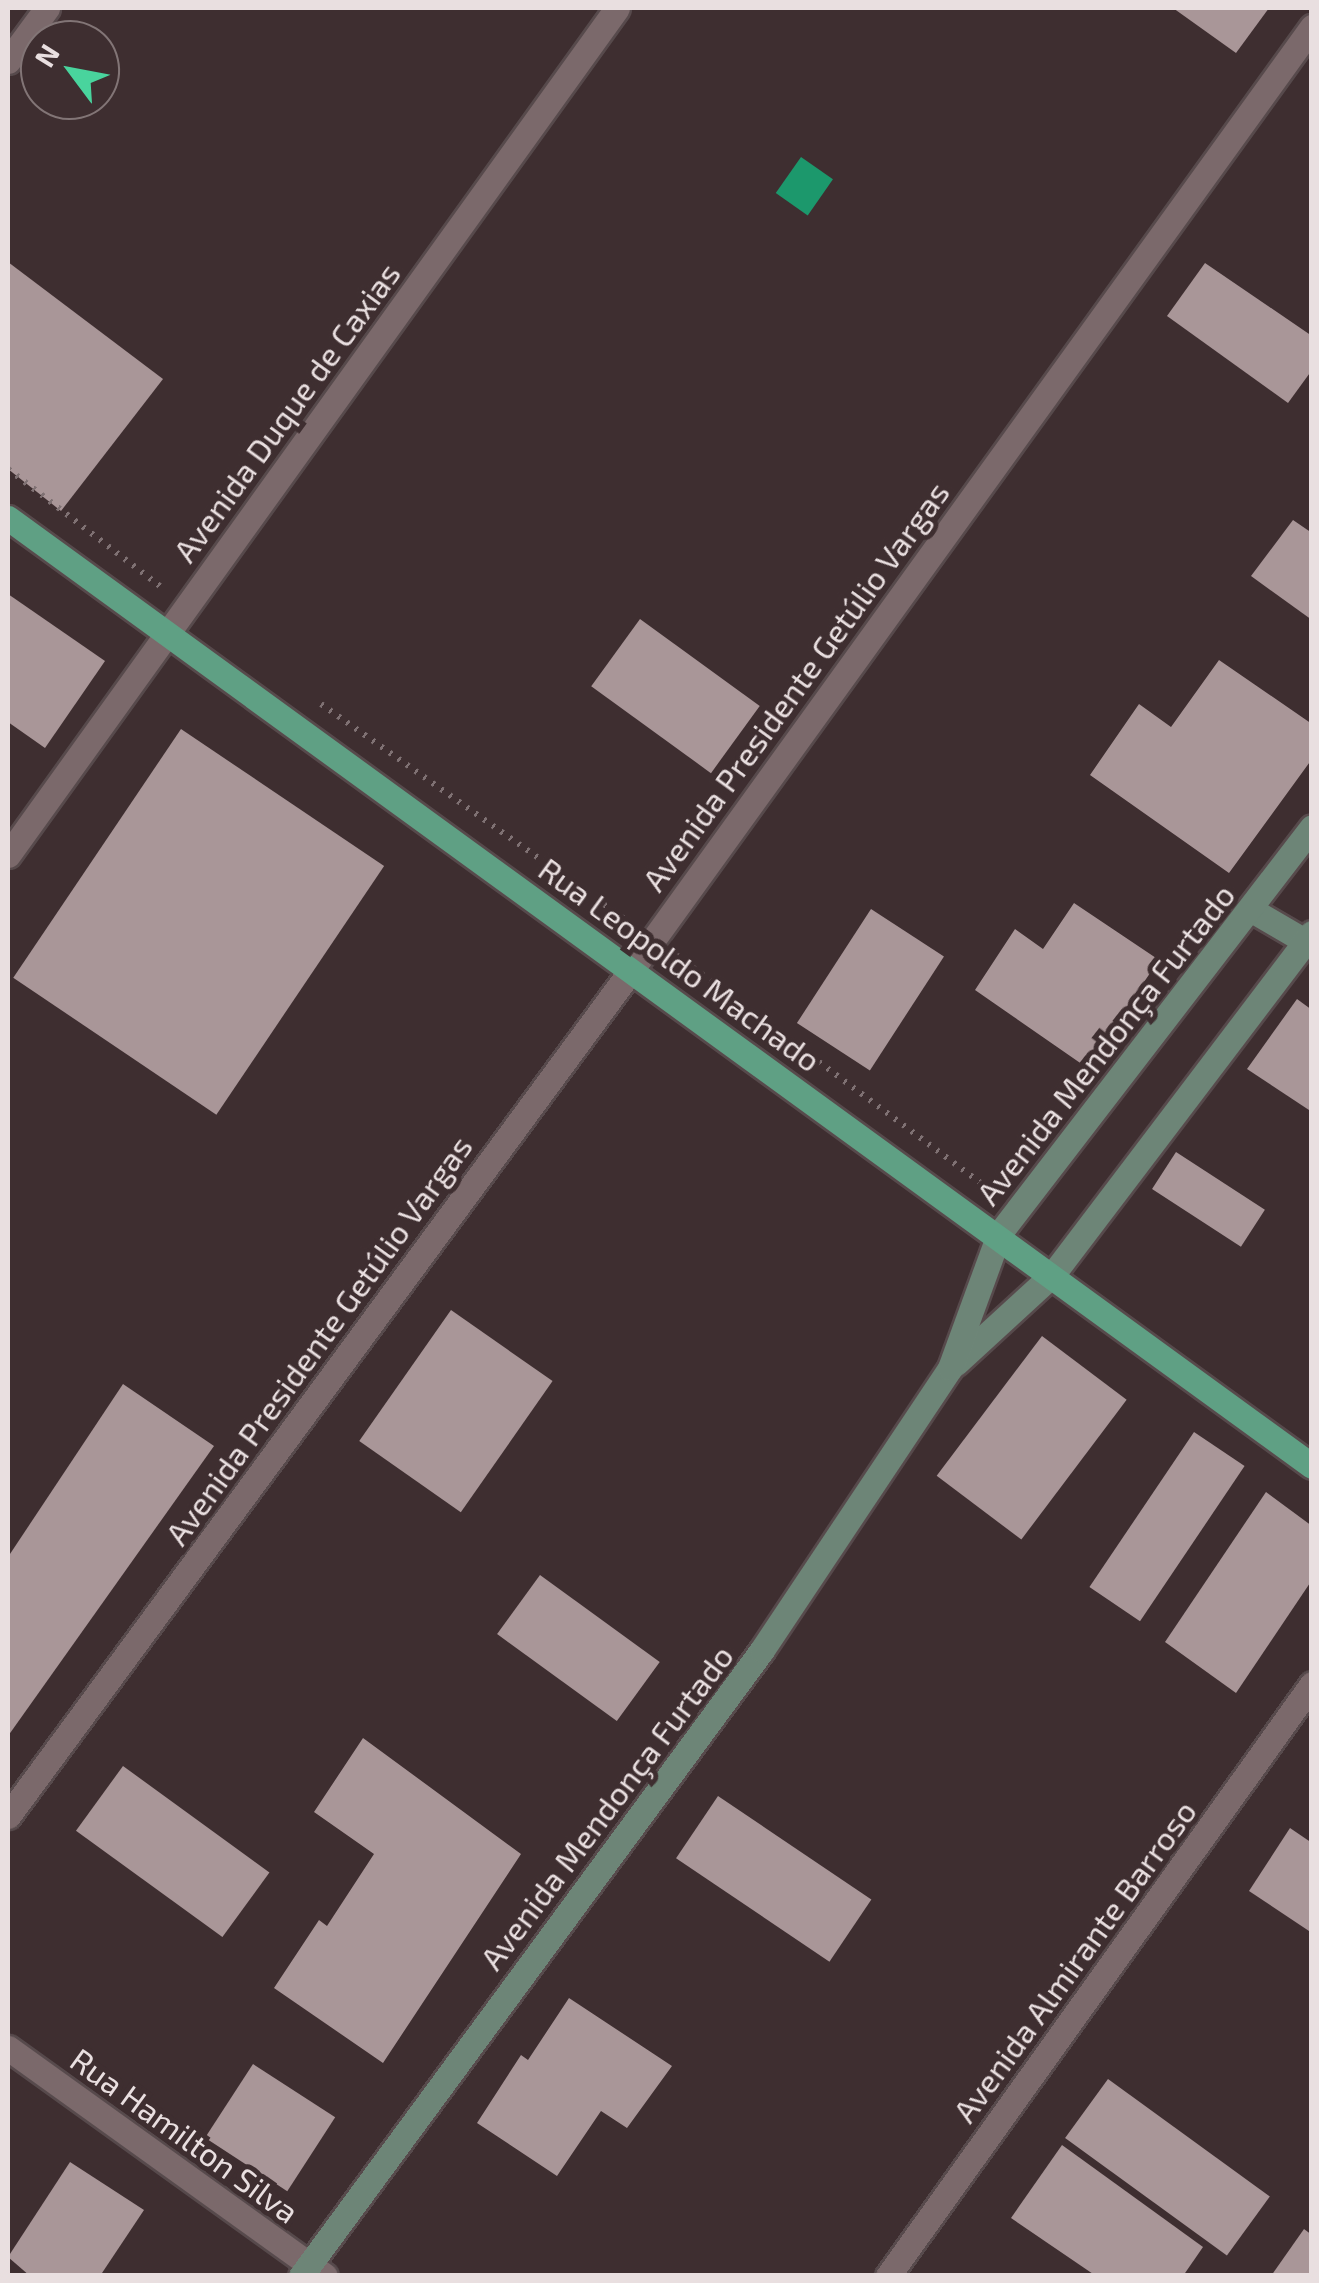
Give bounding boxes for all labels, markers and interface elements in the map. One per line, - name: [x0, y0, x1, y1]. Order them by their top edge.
- north arrow: [20, 20, 120, 120]
- text: N: [26, 38, 66, 73]
- street label: Avenida Duque de Caxias: [165, 255, 407, 569]
- street label: Avenida Presidente Getúlio Vargas: [633, 474, 957, 898]
- street label: Rua Leopoldo Machado: [532, 849, 828, 1079]
- street label: Avenida Mendonça Furtado: [968, 876, 1242, 1212]
- street label: Avenida Presidente Getúlio Vargas: [156, 1128, 480, 1552]
- street label: Avenida Mendonça Furtado: [471, 1637, 741, 1977]
- street label: Avenida Almirante Barroso: [944, 1792, 1204, 2130]
- street label: Rua Hamilton Silva: [64, 2040, 306, 2230]

